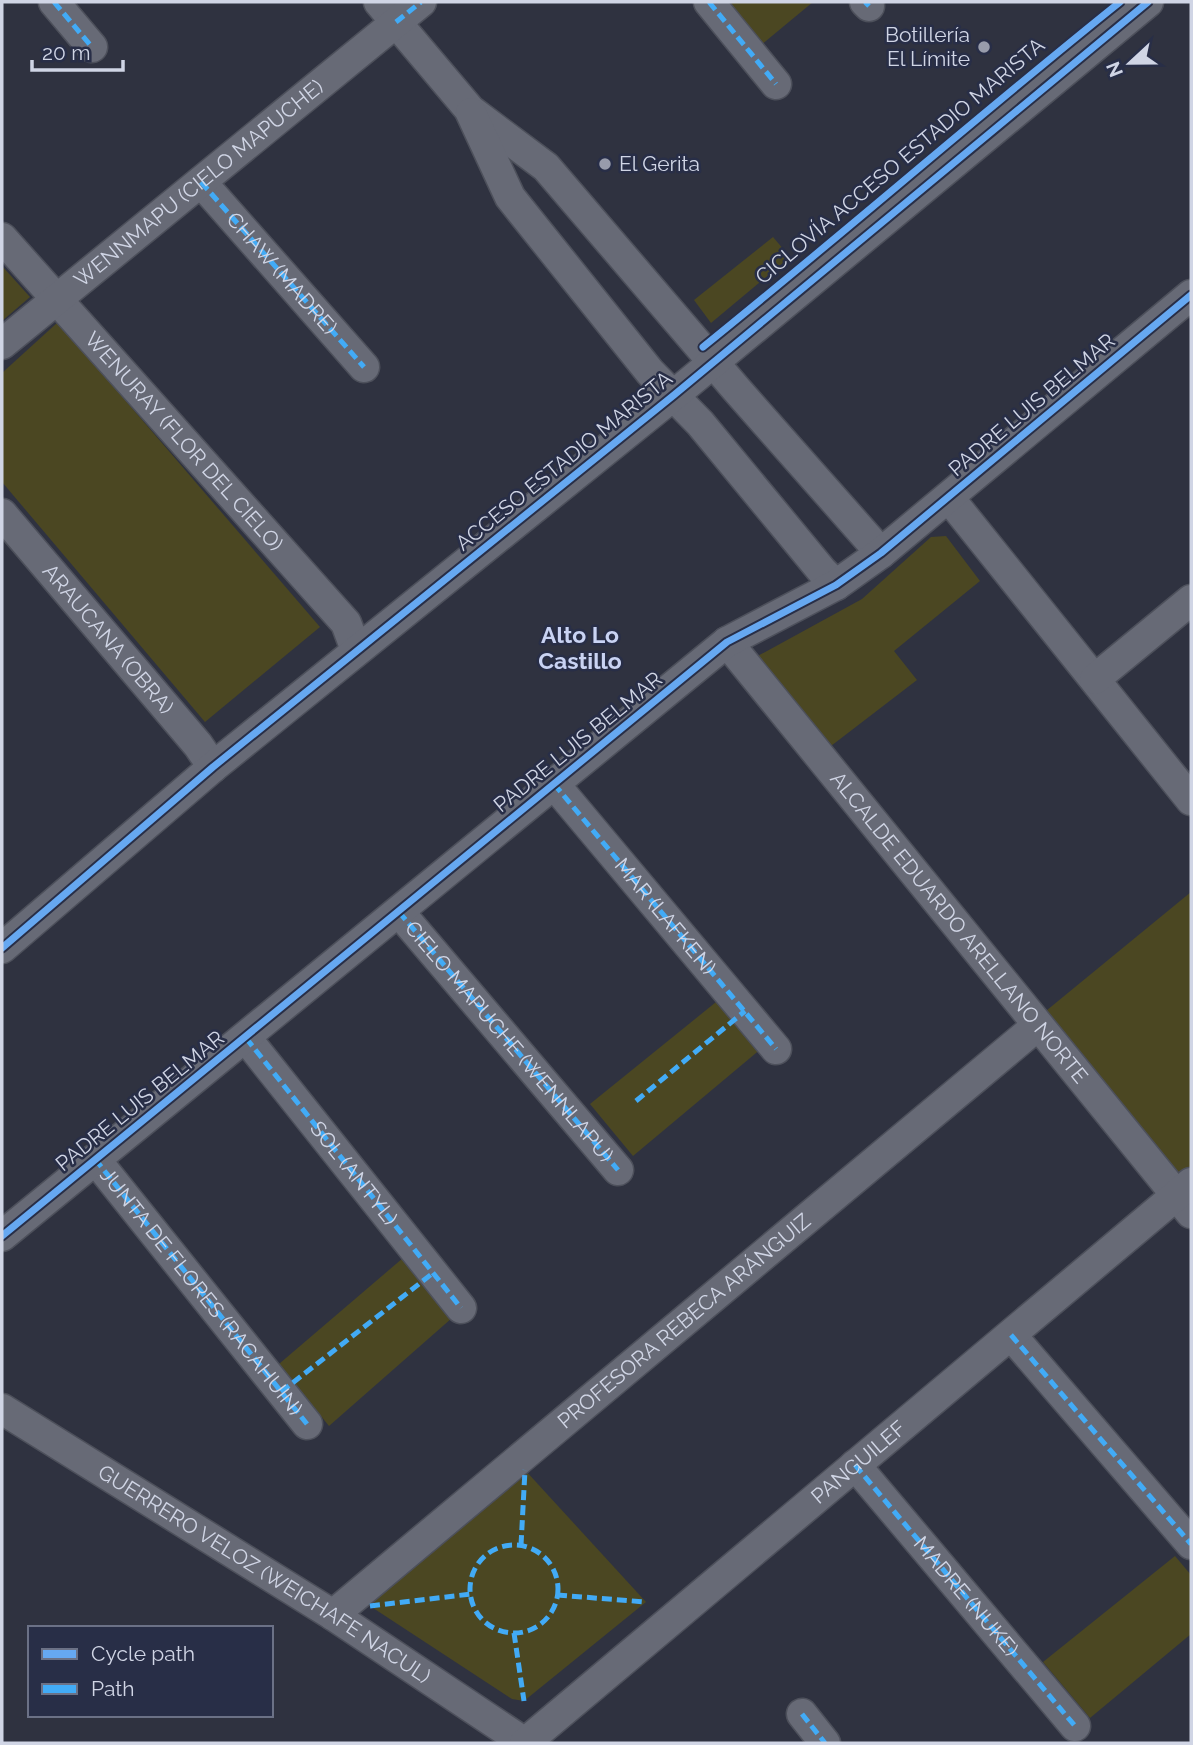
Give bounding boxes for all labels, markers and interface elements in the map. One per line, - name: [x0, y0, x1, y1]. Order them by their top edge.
- place label: Botillería El Límite: [885, 22, 970, 71]
- scale bar: [32, 28, 122, 72]
- north arrow: [1095, 28, 1165, 98]
- street label: CICLOVÍA ACCESO ESTADIO MARISTA: [750, 32, 1049, 289]
- marker: Botillería El Límite: [976, 39, 992, 55]
- text: 20 m: [42, 40, 90, 65]
- text: N: [1101, 59, 1127, 80]
- street label: WENNMAPU (CIELO MAPUCHE): [69, 74, 328, 292]
- place label: El Gerita: [619, 151, 700, 176]
- marker: El Gerita: [597, 156, 613, 172]
- street label: CHAW (MADRE): [221, 207, 343, 340]
- street label: WENURAY (FLOR DEL CIELO): [80, 326, 289, 556]
- street label: PADRE LUIS BELMAR: [944, 328, 1120, 481]
- street label: ACCESO ESTADIO MARISTA: [450, 366, 677, 556]
- street label: ARAUCANA (OBRA): [38, 558, 179, 719]
- district label: Alto Lo Castillo: [538, 621, 622, 674]
- street label: PADRE LUIS BELMAR: [489, 666, 667, 817]
- street label: ALCALDE EDUARDO ARELLANO NORTE: [825, 766, 1093, 1088]
- street label: MAR (LAFKEN): [610, 853, 721, 980]
- street label: CIELO MAPUCHE (WENNLAPU): [400, 916, 619, 1167]
- street label: PADRE LUIS BELMAR: [51, 1025, 229, 1176]
- street label: SOL (ANTYL): [305, 1116, 403, 1230]
- street label: JUNTA DE FLORES (RACAHUIN): [95, 1163, 308, 1420]
- street label: PROFESORA REBECA ARÁNGUIZ: [553, 1208, 815, 1434]
- street label: PANGUILEF: [806, 1415, 911, 1509]
- street label: GUERRERO VELOZ (WEICHAFE NACUL): [94, 1459, 436, 1689]
- street label: MADRE (NUKE): [909, 1531, 1024, 1661]
- legend: [28, 1626, 273, 1717]
- text: Cycle path: [91, 1641, 195, 1666]
- text: Path: [91, 1676, 135, 1701]

